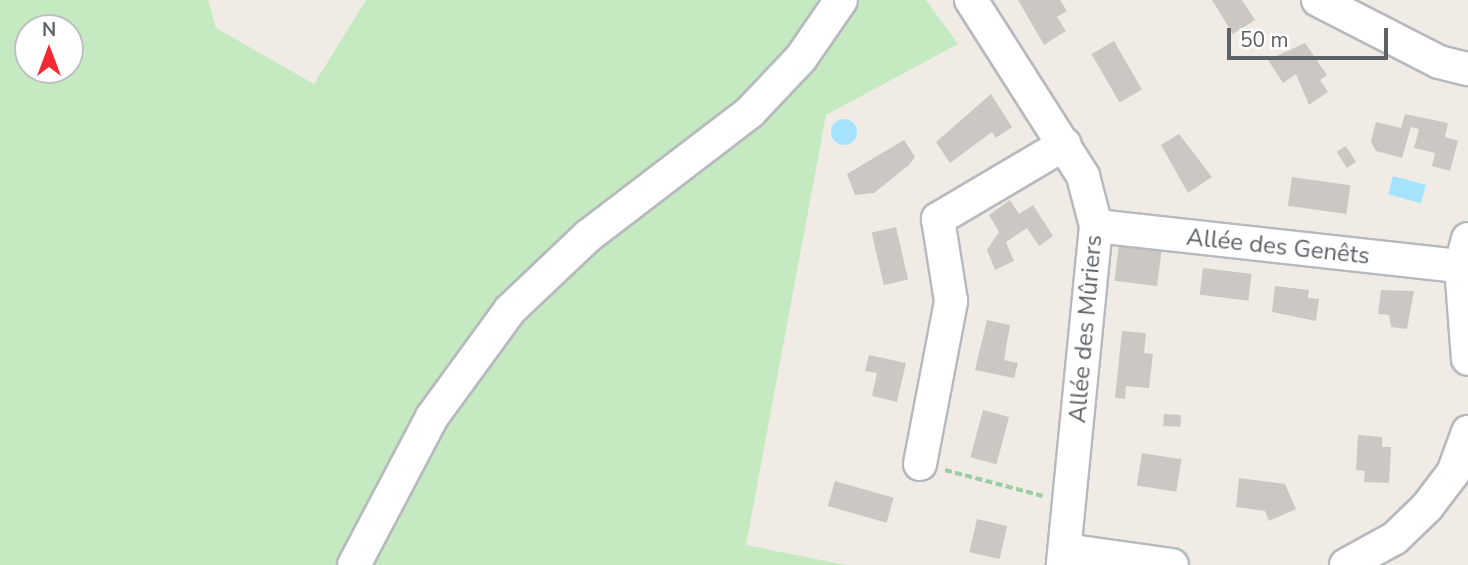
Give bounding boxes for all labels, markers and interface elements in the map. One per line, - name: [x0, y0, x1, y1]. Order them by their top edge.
- north arrow: [14, 14, 84, 84]
- scale bar: [1230, 14, 1391, 58]
- text: N: [42, 17, 56, 43]
- text: 50 m: [1240, 26, 1289, 54]
- street label: Allée des Genêts: [1185, 223, 1371, 271]
- street label: Allée des Mûriers: [1063, 234, 1109, 424]

